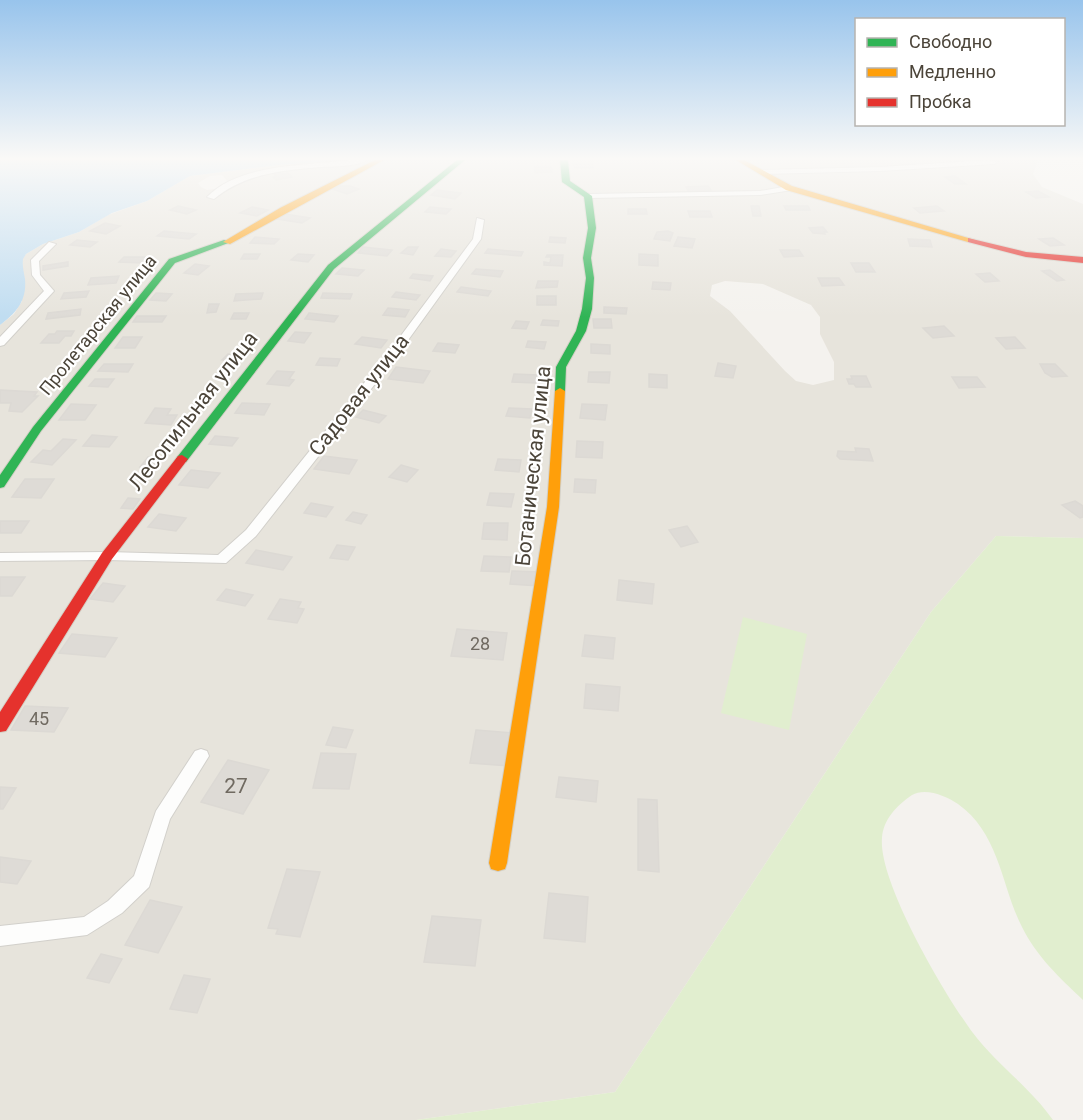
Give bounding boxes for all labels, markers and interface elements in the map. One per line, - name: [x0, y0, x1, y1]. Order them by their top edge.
- legend: [855, 18, 1065, 126]
- text: Свободно: [909, 31, 992, 52]
- text: Медленно: [909, 61, 996, 82]
- text: Пробка: [909, 91, 972, 112]
- street label: Пролетарская улица: [35, 250, 161, 399]
- street label: Лесопильная улица: [124, 327, 262, 495]
- street label: Садовая улица: [304, 329, 414, 461]
- street label: Ботаническая улица: [511, 365, 555, 567]
- house number: 28: [470, 633, 490, 654]
- house number: 45: [29, 708, 49, 729]
- house number: 27: [224, 774, 248, 798]

